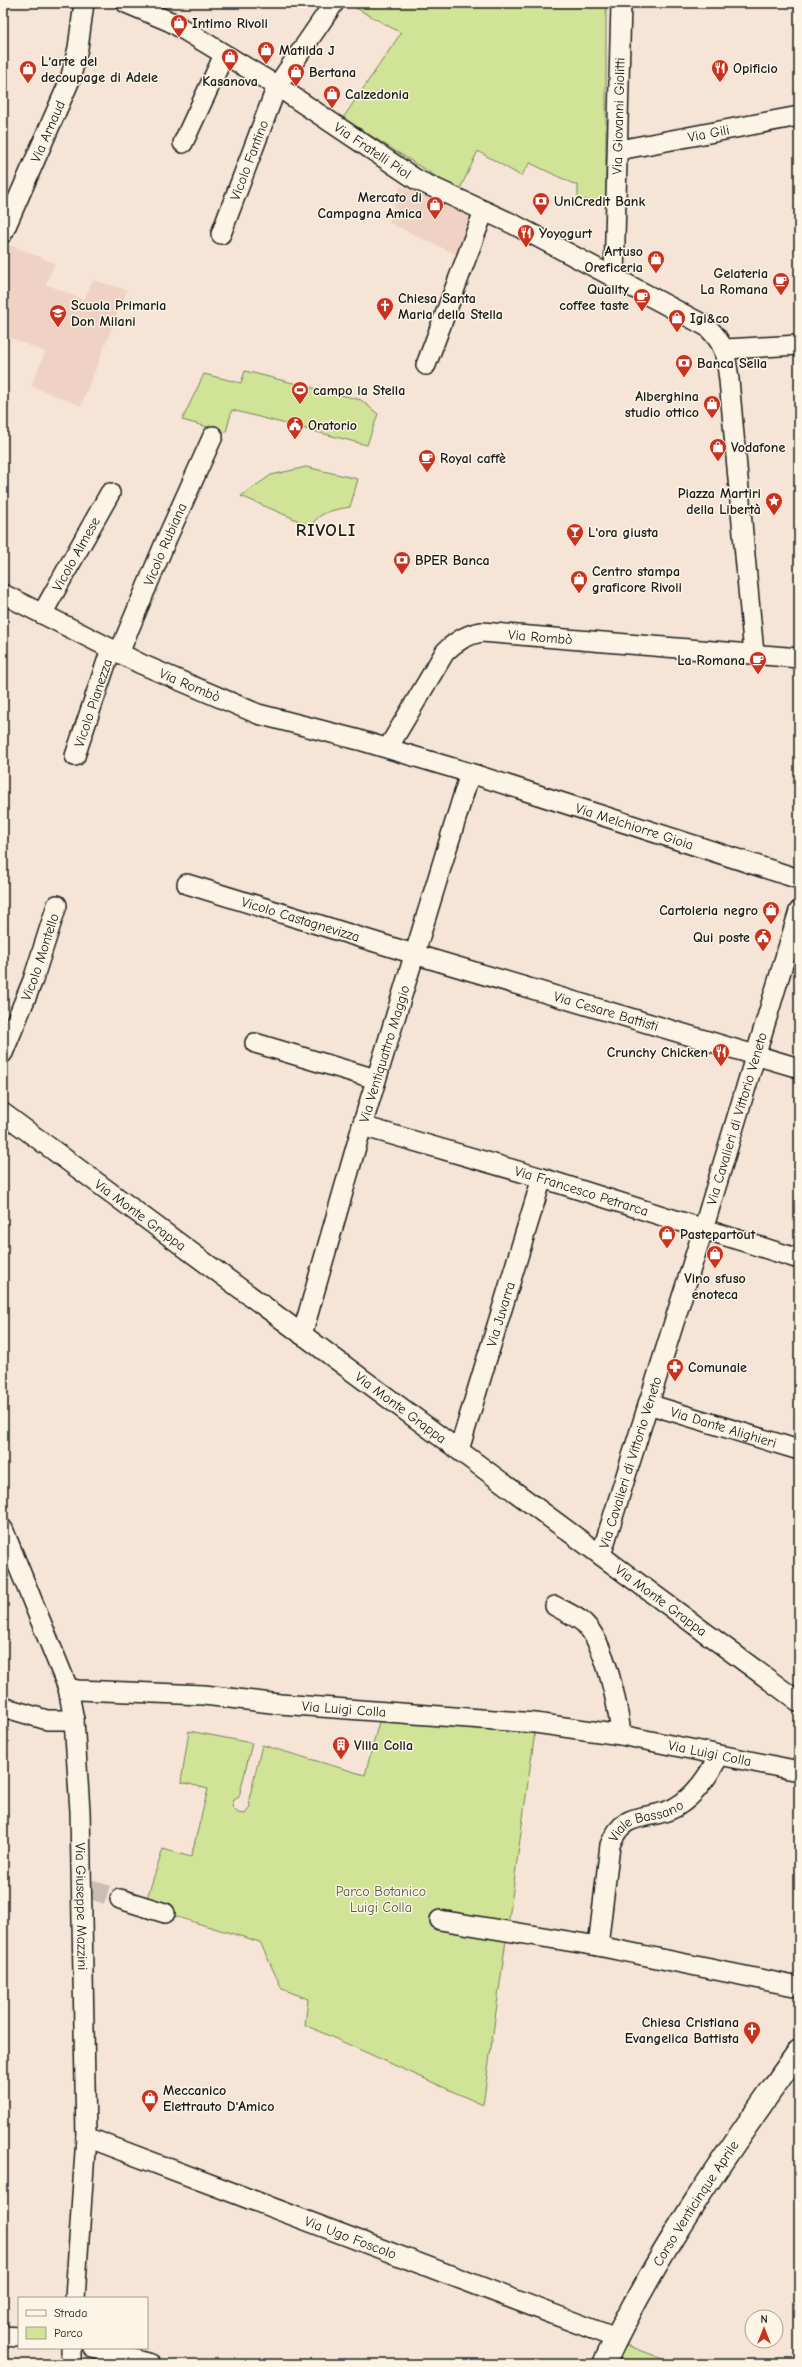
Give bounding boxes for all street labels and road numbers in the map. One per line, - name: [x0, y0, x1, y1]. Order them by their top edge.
- street label: Via Giovanni Giolitti: [609, 57, 629, 175]
- street label: Via Arnaud: [27, 98, 69, 165]
- street label: Vicolo Fantino: [226, 118, 272, 203]
- street label: Via Fratelli Piol: [331, 119, 414, 183]
- street label: Via Gili: [686, 121, 731, 146]
- street label: Vicolo Rubiana: [140, 500, 191, 588]
- street label: Vicolo Almese: [49, 514, 104, 594]
- street label: Via Rombò: [507, 626, 573, 648]
- street label: Vicolo Pianezza: [71, 657, 116, 749]
- street label: Via Rombò: [157, 665, 223, 706]
- street label: Via Melchiorre Gioia: [573, 800, 696, 853]
- street label: Vicolo Castagnevizza: [239, 893, 362, 946]
- street label: Vicolo Montello: [17, 911, 63, 1003]
- street label: Via Ventiquattro Maggio: [356, 983, 414, 1125]
- street label: Via Cesare Battisti: [552, 988, 660, 1035]
- street label: Via Cavalieri di Vittorio Veneto: [703, 1030, 771, 1207]
- street label: Via Francesco Petrarca: [513, 1163, 651, 1220]
- street label: Via Monte Grappa: [91, 1176, 189, 1255]
- street label: Via Juvarra: [483, 1280, 519, 1349]
- street label: Via Monte Grappa: [352, 1368, 450, 1447]
- street label: Via Cavalieri di Vittorio Veneto: [596, 1374, 665, 1551]
- street label: Via Dante Alighieri: [668, 1403, 779, 1452]
- street label: Via Monte Grappa: [612, 1561, 710, 1640]
- street label: Via Luigi Colla: [301, 1698, 387, 1721]
- street label: Via Luigi Colla: [667, 1737, 753, 1770]
- street label: Viale Bassano: [605, 1796, 687, 1845]
- street label: Via Giuseppe Mazzini: [72, 1842, 91, 1970]
- street label: Corso Venticinque Aprile: [649, 2137, 743, 2270]
- street label: Via Ugo Foscolo: [302, 2213, 399, 2263]

